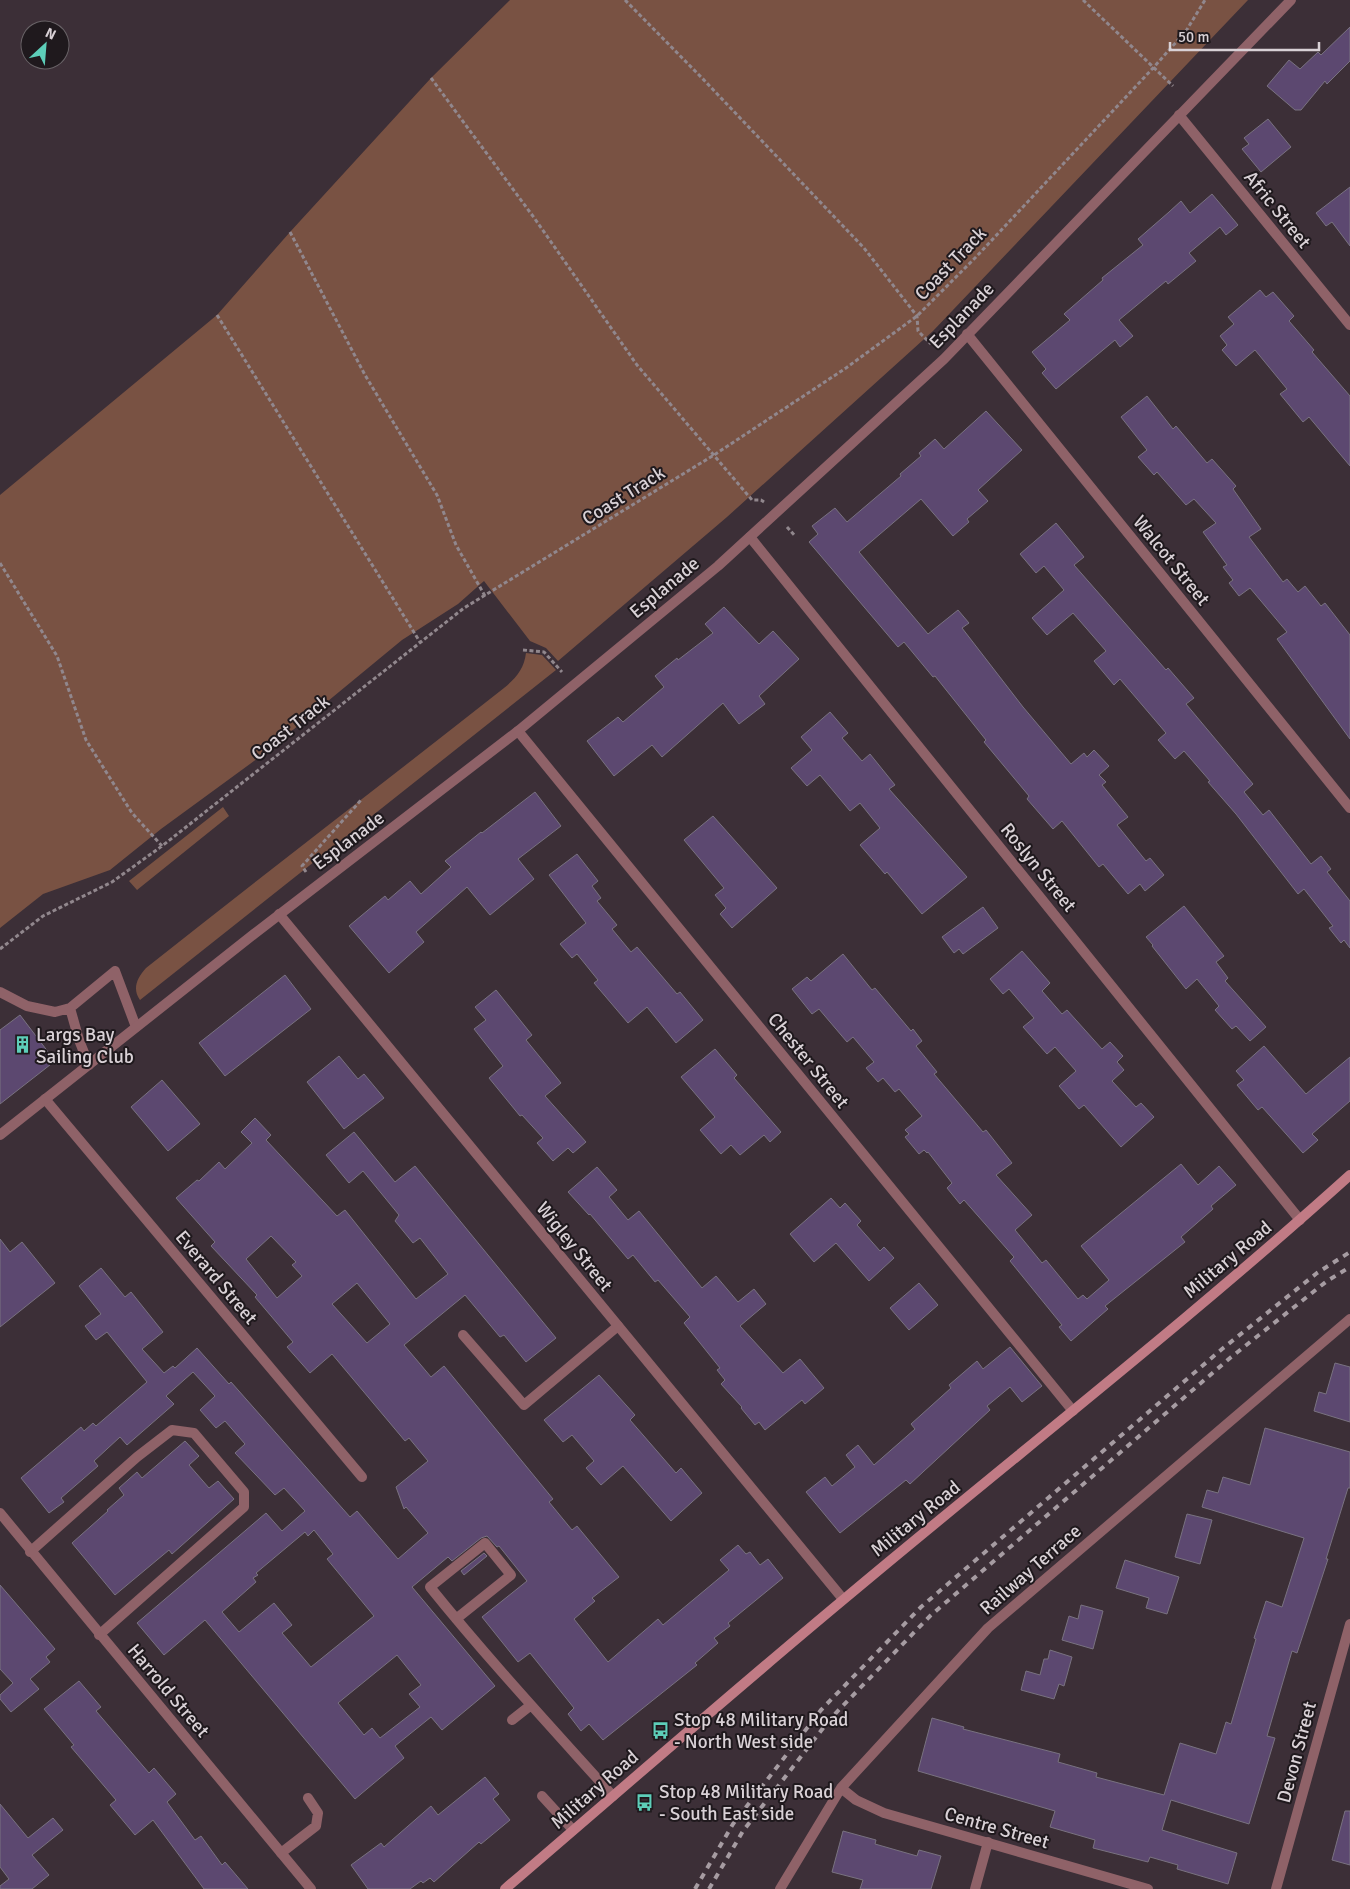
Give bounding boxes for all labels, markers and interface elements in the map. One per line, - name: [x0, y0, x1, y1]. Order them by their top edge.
- north arrow: [20, 20, 70, 70]
- scale bar: [1170, 20, 1319, 52]
- text: N: [42, 24, 59, 44]
- text: 50 m: [1178, 28, 1209, 46]
- street label: Afric Street: [1239, 166, 1316, 254]
- street label: Coast Track: [910, 221, 992, 306]
- street label: Esplanade: [924, 277, 999, 354]
- street label: Coast Track: [578, 461, 670, 531]
- street label: Walcot Street: [1127, 511, 1215, 611]
- street label: Esplanade: [625, 552, 704, 624]
- street label: Coast Track: [246, 689, 335, 766]
- street label: Esplanade: [308, 806, 389, 876]
- street label: Roslyn Street: [995, 818, 1082, 917]
- street label: Chester Street: [762, 1008, 854, 1114]
- place label: Largs Bay Sailing Club: [36, 1023, 134, 1069]
- building icon: Largs Bay Sailing Club: [12, 1035, 32, 1055]
- street label: Wigley Street: [531, 1197, 618, 1297]
- street label: Military Road: [1178, 1216, 1277, 1304]
- street label: Everard Street: [170, 1226, 263, 1330]
- street label: Military Road: [866, 1475, 965, 1562]
- street label: Railway Terrace: [975, 1519, 1086, 1620]
- street label: Harrold Street: [122, 1639, 215, 1743]
- street label: Devon Street: [1272, 1699, 1322, 1806]
- place label: Stop 48 Military Road - North West side: [674, 1708, 848, 1754]
- bus stop icon: Stop 48 Military Road - North West side: [650, 1720, 670, 1740]
- street label: Military Road: [546, 1745, 643, 1834]
- place label: Stop 48 Military Road - South East side: [659, 1780, 833, 1826]
- bus stop icon: Stop 48 Military Road - South East side: [635, 1792, 655, 1812]
- street label: Centre Street: [942, 1802, 1052, 1854]

